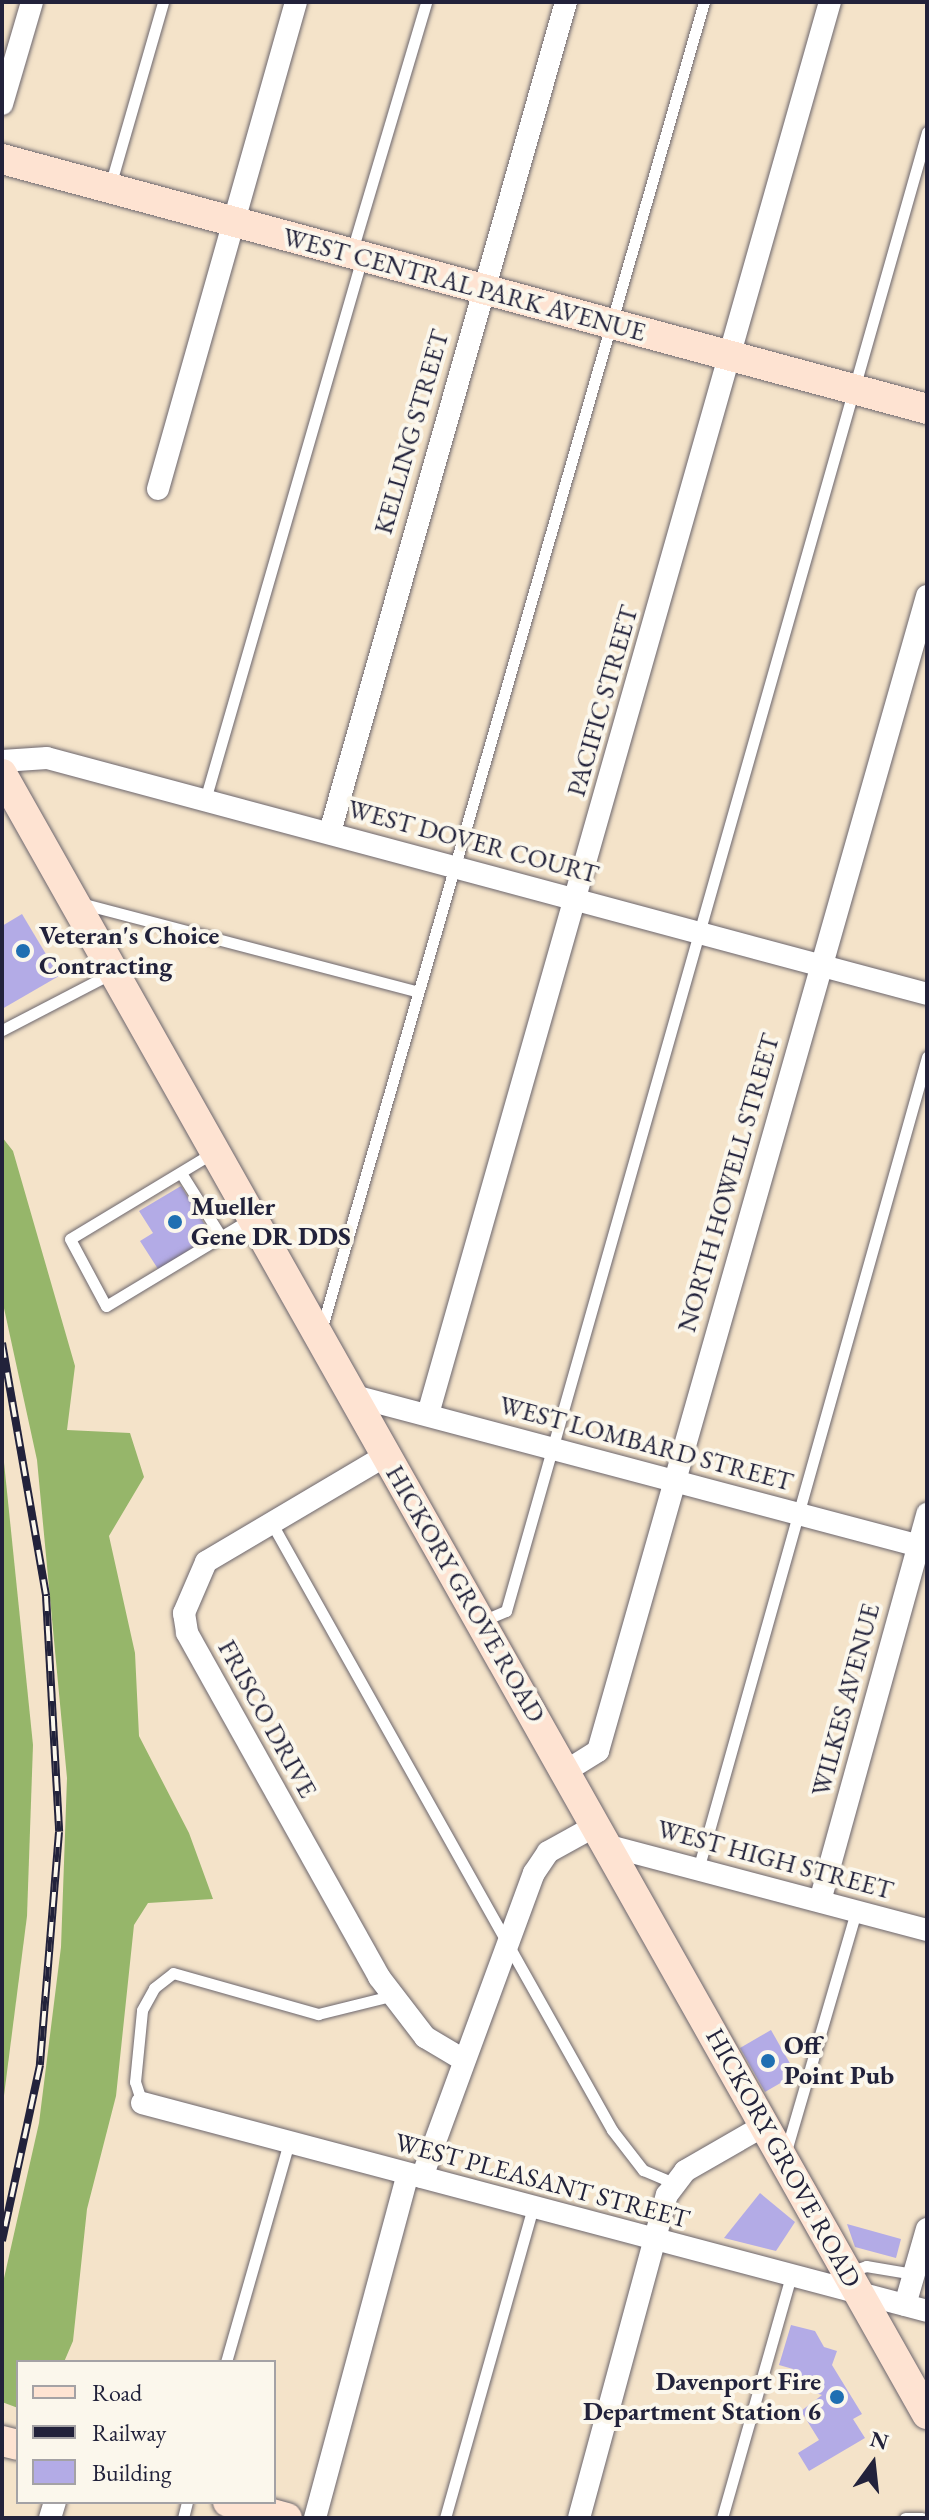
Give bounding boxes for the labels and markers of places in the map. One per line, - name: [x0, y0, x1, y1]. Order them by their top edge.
- place label: Veteran's Choice Contracting: [39, 920, 219, 982]
- marker: Veteran's Choice Contracting: [14, 942, 32, 960]
- place label: Mueller Gene DR DDS: [191, 1191, 351, 1252]
- marker: Mueller Gene DR DDS: [166, 1213, 184, 1231]
- place label: Off Point Pub: [784, 2030, 894, 2092]
- marker: Off Point Pub: [759, 2052, 777, 2070]
- place label: Davenport Fire Department Station 6: [583, 2366, 821, 2428]
- marker: Davenport Fire Department Station 6: [828, 2388, 846, 2406]

